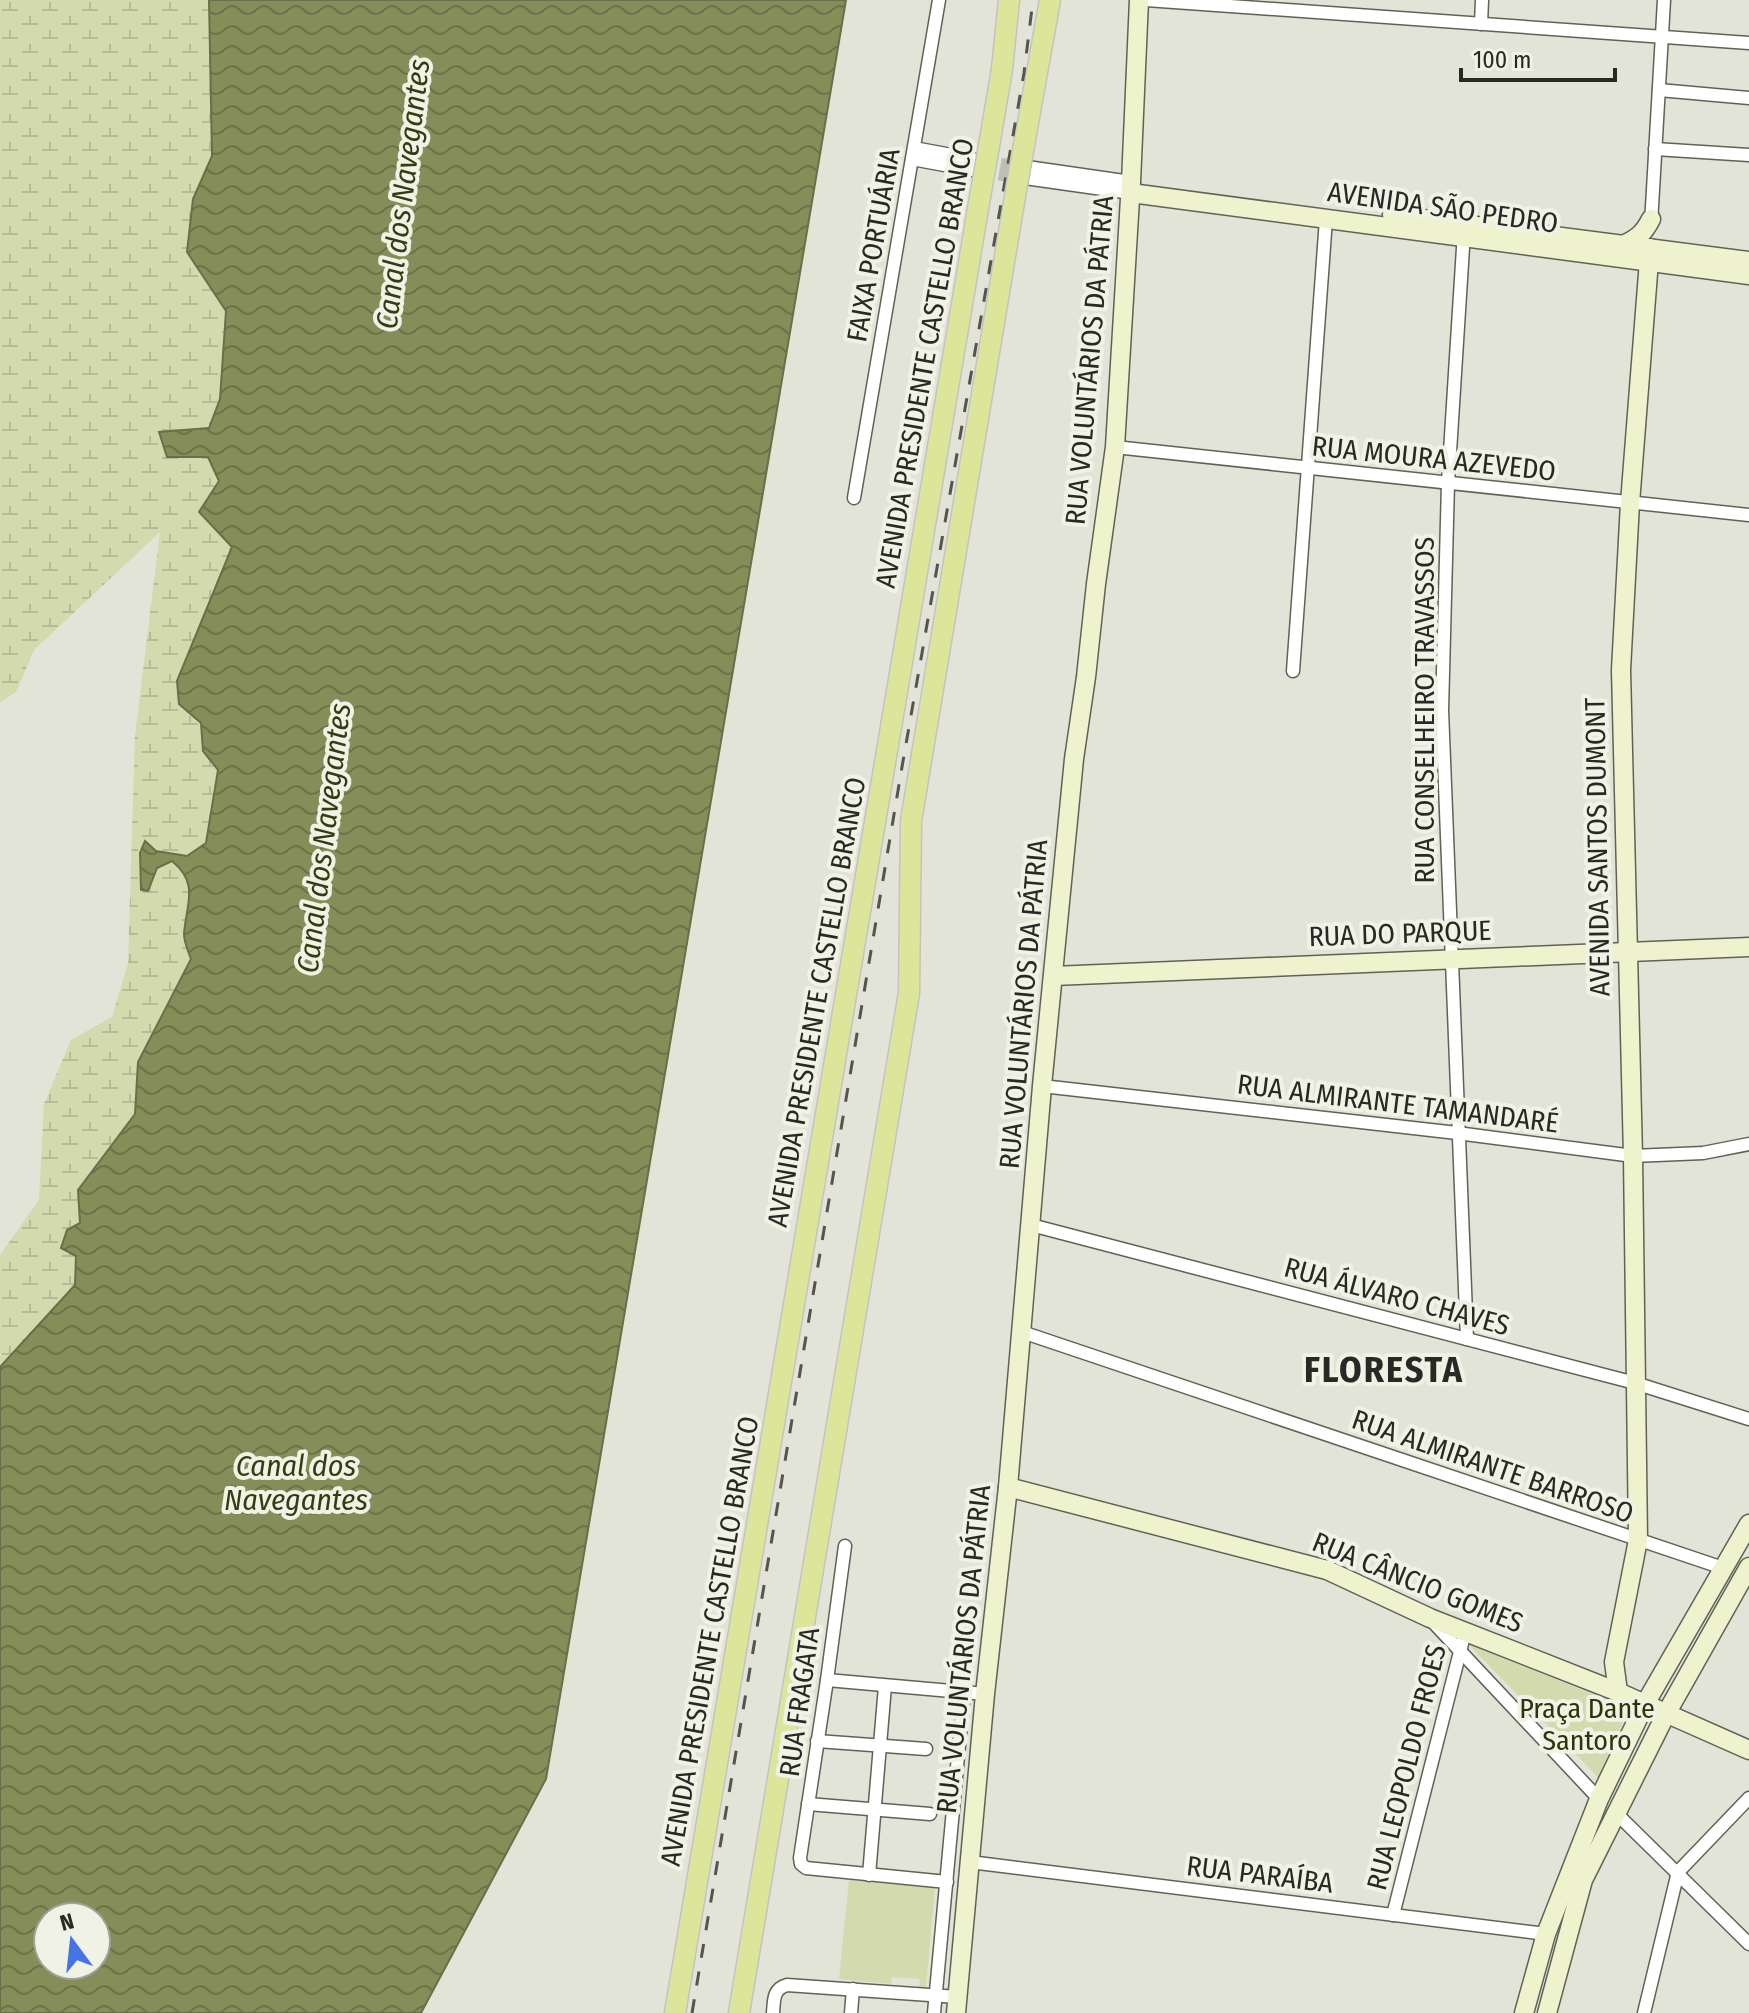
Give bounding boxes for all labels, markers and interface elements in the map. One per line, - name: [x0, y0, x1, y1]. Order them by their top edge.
- scale bar: [1461, 32, 1615, 82]
- text: 100 m: [1473, 46, 1531, 74]
- water label: Canal dos Navegantes: [369, 57, 437, 331]
- street label: AVENIDA PRESIDENTE CASTELLO BRANCO: [869, 136, 980, 590]
- street label: FAIXA PORTUÁRIA: [840, 145, 907, 344]
- street label: AVENIDA SÃO PEDRO: [1326, 175, 1560, 240]
- street label: RUA VOLUNTÁRIOS DA PÁTRIA: [1059, 194, 1120, 526]
- street label: RUA MOURA AZEVEDO: [1310, 429, 1558, 488]
- street label: RUA CONSELHEIRO TRAVASSOS: [1408, 537, 1441, 883]
- street label: AVENIDA SANTOS DUMONT: [1578, 697, 1617, 997]
- water label: Canal dos Navegantes: [290, 701, 358, 975]
- street label: AVENIDA PRESIDENTE CASTELLO BRANCO: [761, 775, 872, 1229]
- street label: RUA VOLUNTÁRIOS DA PÁTRIA: [993, 838, 1054, 1170]
- street label: RUA DO PARQUE: [1308, 914, 1492, 953]
- street label: RUA ALMIRANTE TAMANDARÉ: [1235, 1067, 1560, 1140]
- street label: RUA ÁLVARO CHAVES: [1281, 1251, 1513, 1342]
- district label: FLORESTA: [1304, 1348, 1464, 1392]
- street label: RUA ALMIRANTE BARROSO: [1348, 1403, 1638, 1530]
- street label: AVENIDA PRESIDENTE CASTELLO BRANCO: [654, 1414, 765, 1868]
- water label: Canal dos Navegantes: [224, 1448, 368, 1518]
- street label: RUA VOLUNTÁRIOS DA PÁTRIA: [930, 1483, 997, 1815]
- street label: RUA CÂNCIO GOMES: [1308, 1525, 1528, 1640]
- street label: RUA FRAGATA: [773, 1625, 826, 1779]
- street label: RUA LEOPOLDO FROES: [1360, 1641, 1453, 1893]
- park label: Praça Dante Santoro: [1519, 1692, 1655, 1757]
- street label: RUA PARAÍBA: [1185, 1849, 1335, 1900]
- north arrow: [32, 1901, 112, 1981]
- text: N: [57, 1907, 77, 1937]

